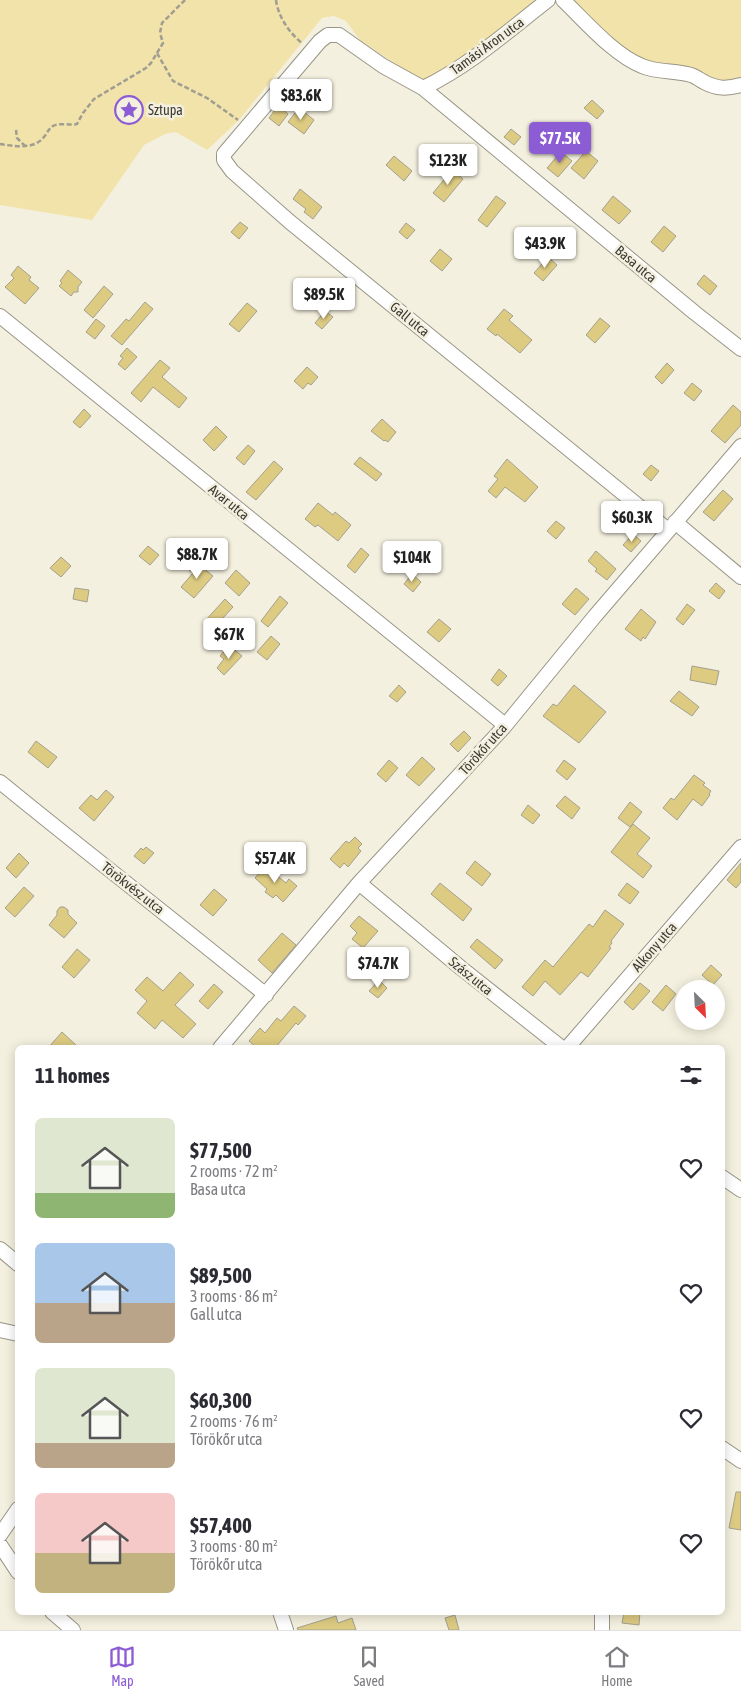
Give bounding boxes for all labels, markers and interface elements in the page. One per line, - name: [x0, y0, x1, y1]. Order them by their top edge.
- street label: Tamási Áron utca: [447, 14, 527, 78]
- pin: $83.6K: [260, 78, 342, 121]
- text: $83.6K: [281, 86, 321, 104]
- place icon: Sztupa: [114, 95, 144, 125]
- place label: Sztupa: [148, 102, 183, 118]
- pin: $77.5K: [519, 121, 601, 164]
- text: $77.5K: [540, 129, 580, 147]
- pin: $123K: [413, 144, 483, 186]
- text: $123K: [429, 151, 467, 169]
- pin: $43.9K: [504, 226, 586, 269]
- text: $43.9K: [525, 234, 565, 252]
- street label: Basa utca: [612, 242, 660, 286]
- pin: $89.5K: [283, 278, 365, 320]
- text: $89.5K: [304, 285, 344, 303]
- street label: Gall utca: [387, 298, 433, 340]
- street label: Avar utca: [206, 481, 252, 523]
- pin: $60.3K: [591, 500, 673, 543]
- text: $60.3K: [612, 508, 652, 526]
- pin: $88.7K: [156, 538, 238, 580]
- pin: $104K: [377, 540, 447, 583]
- text: $88.7K: [177, 545, 217, 563]
- text: $104K: [393, 548, 431, 566]
- pin: $67K: [199, 618, 259, 660]
- text: $67K: [214, 625, 244, 643]
- street label: Törökőr utca: [456, 720, 510, 778]
- pin: $57.4K: [234, 842, 316, 884]
- text: $57.4K: [255, 849, 295, 867]
- street label: Törökvész utca: [99, 859, 167, 917]
- street label: Alkony utca: [628, 919, 680, 975]
- pin: $74.7K: [337, 946, 419, 989]
- text: $74.7K: [358, 954, 398, 972]
- street label: Szász utca: [446, 954, 496, 998]
- north arrow: [675, 980, 725, 1030]
- map controls: [675, 980, 725, 1030]
- icon: filters: [677, 1061, 705, 1089]
- text: 11 homes: [35, 1063, 110, 1087]
- icon: home: [75, 1138, 135, 1198]
- text: $77,500: [190, 1138, 252, 1162]
- icon: heart: [677, 1154, 705, 1182]
- text: 2 rooms · 72 m²: [190, 1162, 278, 1180]
- text: Basa utca: [190, 1180, 246, 1198]
- icon: home: [75, 1263, 135, 1323]
- text: $89,500: [190, 1263, 252, 1287]
- icon: heart: [677, 1279, 705, 1307]
- text: 3 rooms · 86 m²: [190, 1287, 278, 1305]
- text: Gall utca: [190, 1305, 242, 1323]
- icon: home: [75, 1388, 135, 1448]
- text: $60,300: [190, 1388, 252, 1412]
- icon: heart: [677, 1404, 705, 1432]
- text: 2 rooms · 76 m²: [190, 1412, 278, 1430]
- text: Törökőr utca: [190, 1430, 263, 1448]
- icon: home: [75, 1513, 135, 1573]
- text: $57,400: [190, 1513, 252, 1537]
- icon: heart: [677, 1529, 705, 1557]
- text: 3 rooms · 80 m²: [190, 1537, 278, 1555]
- text: Törökőr utca: [190, 1555, 263, 1573]
- tab: Map: [108, 1643, 136, 1689]
- tab: Saved: [353, 1643, 384, 1689]
- tab: Home: [601, 1643, 632, 1689]

